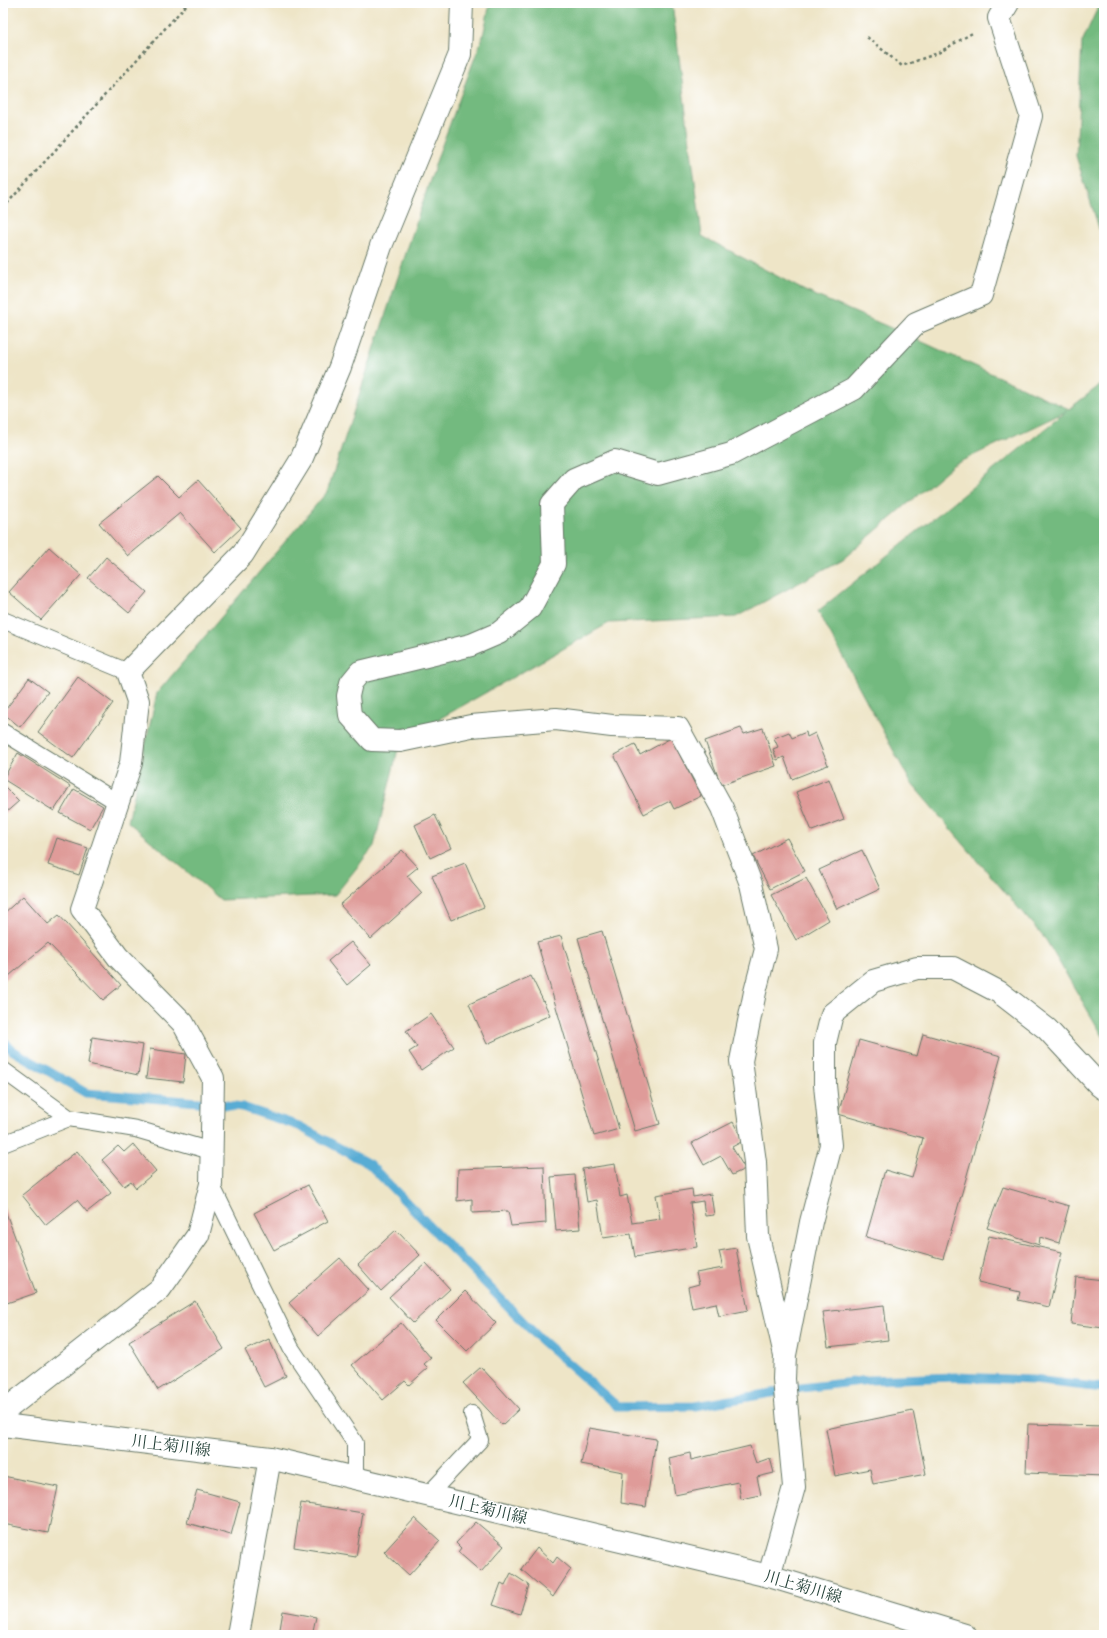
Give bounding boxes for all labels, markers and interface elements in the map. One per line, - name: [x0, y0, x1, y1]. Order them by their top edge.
- street label: 川上菊川線: [130, 1431, 212, 1461]
- street label: 川上菊川線: [447, 1491, 529, 1529]
- street label: 川上菊川線: [762, 1566, 844, 1608]

